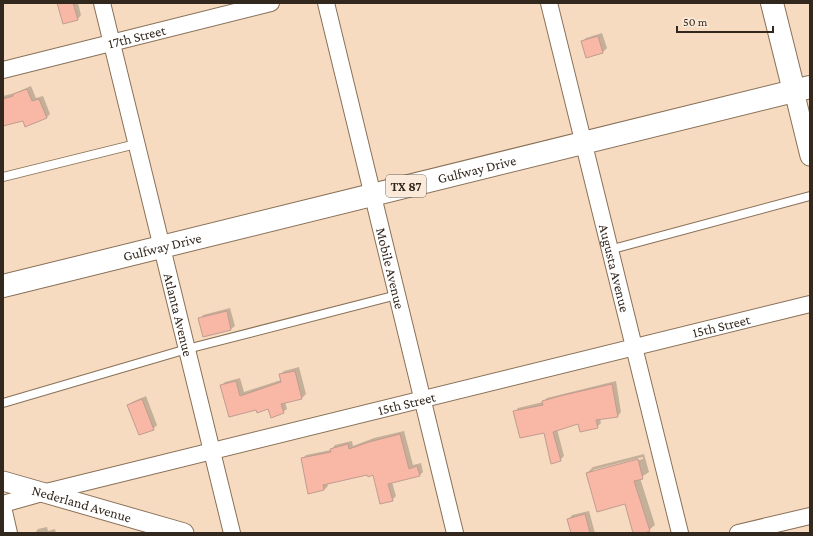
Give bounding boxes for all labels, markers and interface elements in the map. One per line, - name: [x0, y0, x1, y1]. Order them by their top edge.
- scale bar: [677, 8, 773, 34]
- text: 50 m: [683, 15, 708, 29]
- street label: 17th Street: [106, 22, 168, 51]
- street label: Gulfway Drive: [436, 152, 518, 187]
- road number: TX 87: [386, 175, 426, 197]
- street label: Augusta Avenue: [596, 222, 633, 314]
- street label: Mobile Avenue: [373, 226, 408, 311]
- street label: Gulfway Drive: [121, 229, 203, 264]
- street label: Atlanta Avenue: [161, 272, 196, 358]
- street label: 15th Street: [691, 311, 752, 341]
- street label: 15th Street: [376, 388, 437, 418]
- street label: Nederland Avenue: [30, 482, 133, 526]

